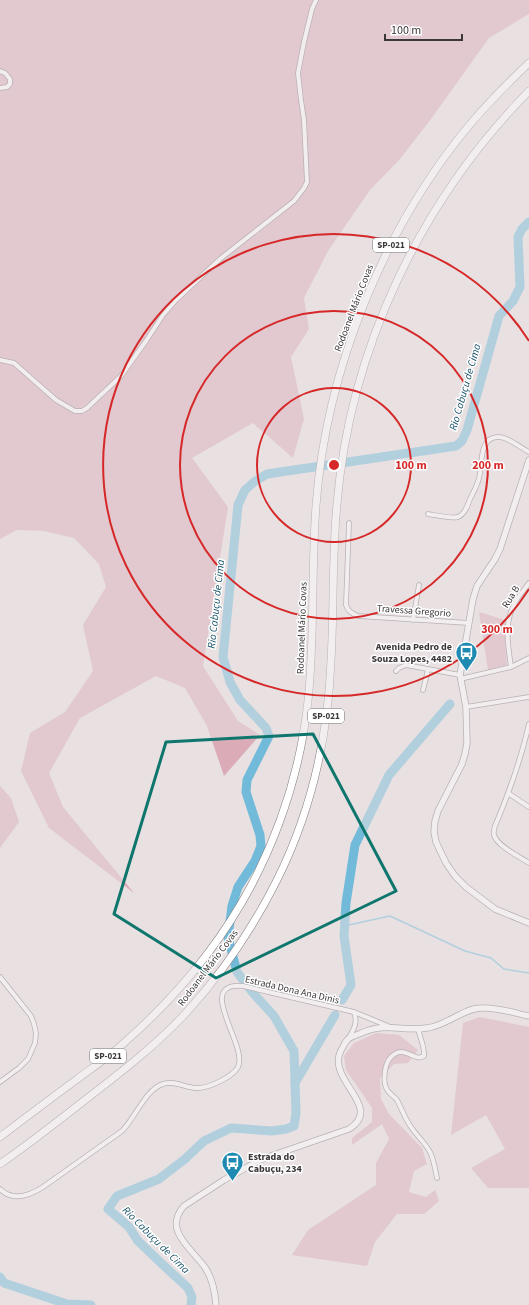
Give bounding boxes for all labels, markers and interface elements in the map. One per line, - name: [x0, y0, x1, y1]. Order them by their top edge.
- scale bar: [385, 16, 462, 42]
- text: 100 m: [391, 22, 421, 39]
- road number: SP-021: [373, 238, 409, 252]
- street label: Rodoanel Mário Covas: [331, 262, 377, 354]
- water label: Rio Cabuçu de Cima: [445, 342, 485, 432]
- text: 100 m: [395, 457, 427, 474]
- text: 200 m: [472, 457, 504, 474]
- centre of rings: [327, 458, 341, 472]
- water label: Rio Cabuçu de Cima: [204, 559, 228, 649]
- street label: Rodoanel Mário Covas: [293, 582, 311, 674]
- street label: Rua B: [499, 583, 523, 611]
- street label: Travessa Gregorio: [376, 601, 452, 621]
- text: 300 m: [481, 621, 513, 638]
- place label: Avenida Pedro de Souza Lopes, 4482: [371, 640, 452, 666]
- bus stop icon: Avenida Pedro de Souza Lopes, 4482: [454, 640, 480, 673]
- road number: SP-021: [308, 709, 344, 723]
- street label: Rodoanel Mário Covas: [175, 927, 241, 1009]
- street label: Estrada Dona Ana Dinis: [244, 972, 340, 1008]
- road number: SP-021: [90, 1049, 126, 1063]
- bus stop icon: Estrada do Cabuçu, 234: [220, 1150, 246, 1183]
- place label: Estrada do Cabuçu, 234: [248, 1150, 302, 1176]
- water label: Rio Cabuçu de Cima: [119, 1203, 193, 1277]

